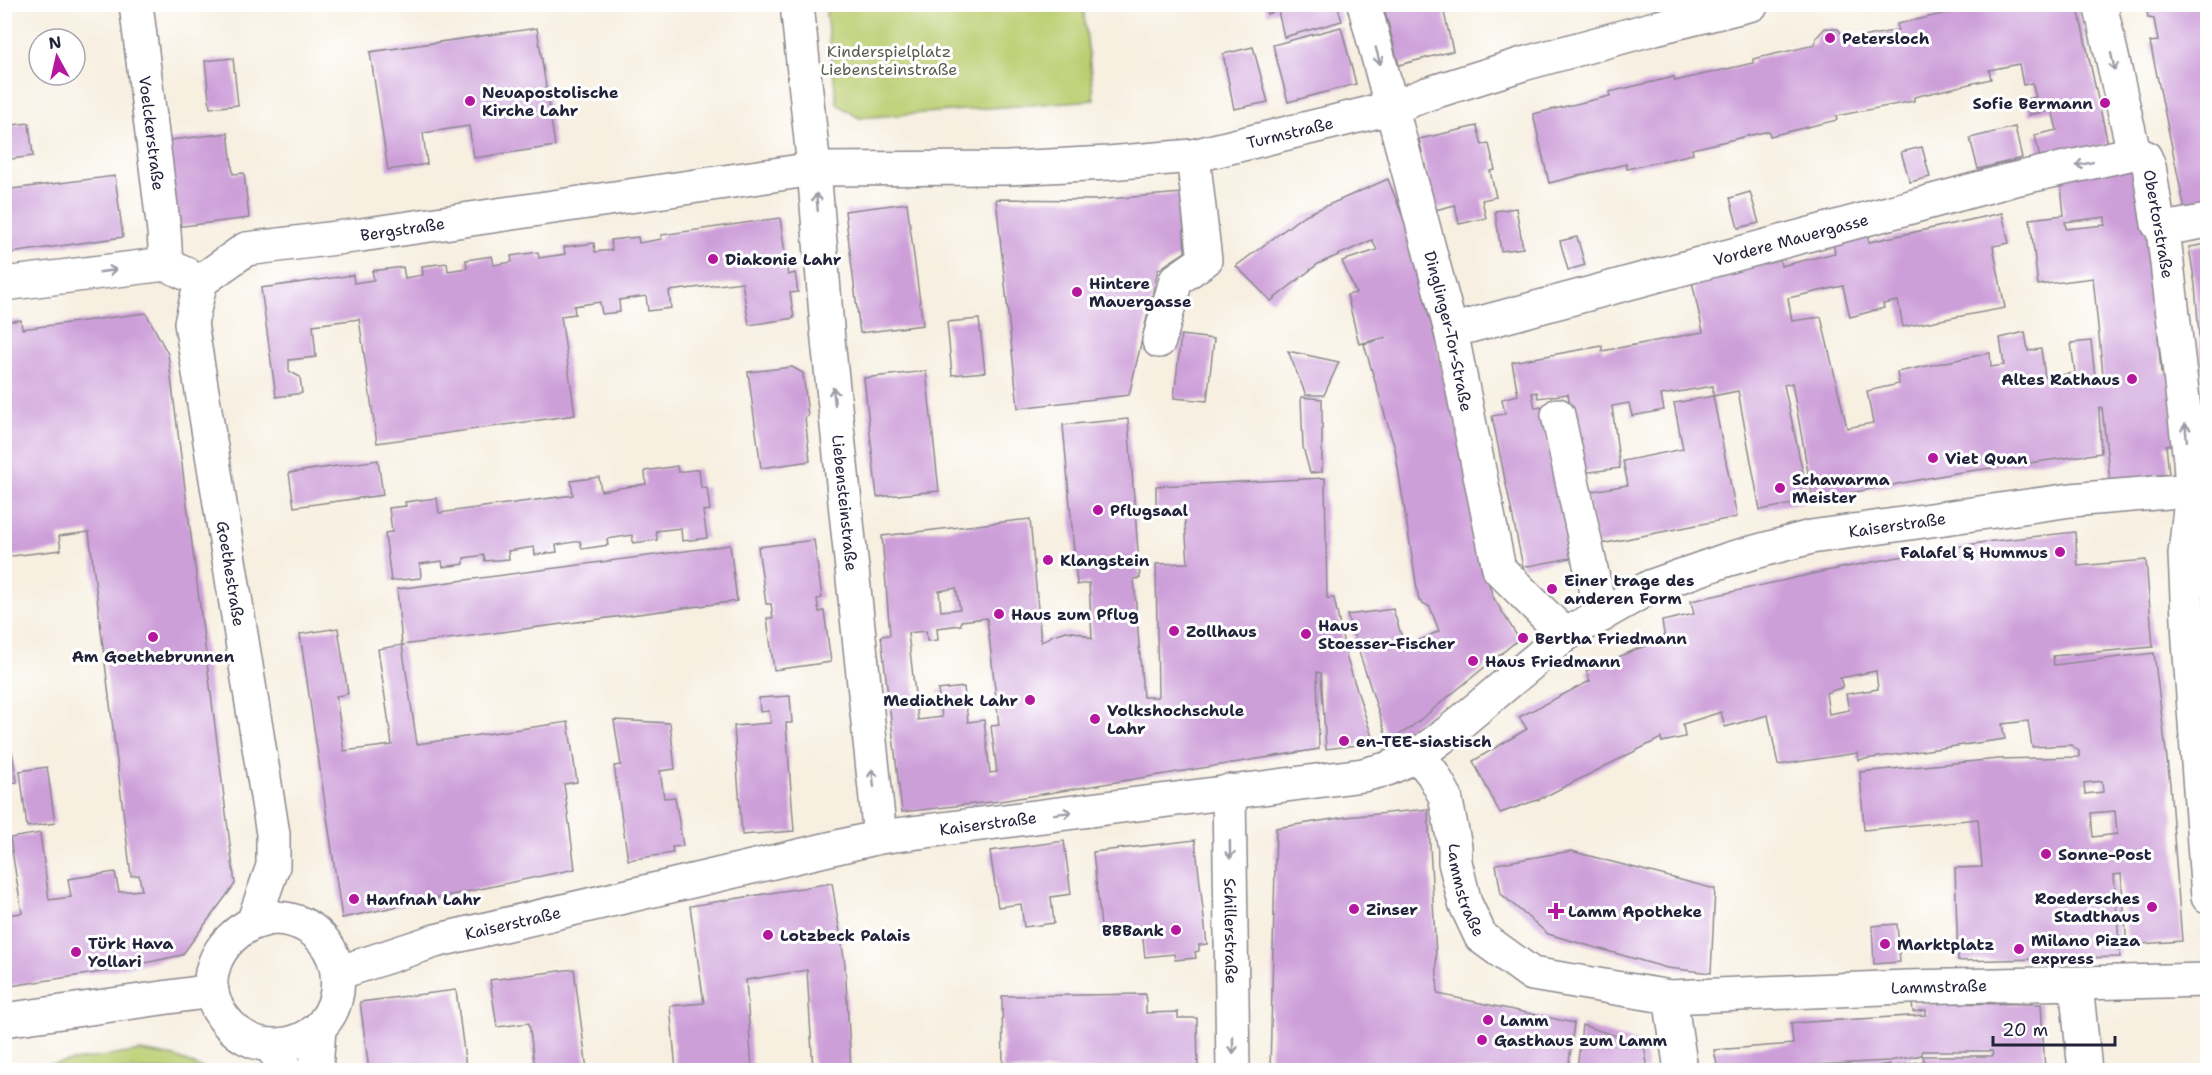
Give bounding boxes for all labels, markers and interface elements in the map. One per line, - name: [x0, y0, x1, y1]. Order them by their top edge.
- north arrow: [27, 27, 87, 87]
- place label: Petersloch: [1842, 28, 1930, 49]
- text: N: [47, 31, 63, 54]
- marker: Petersloch: [1823, 31, 1837, 45]
- park label: Kinderspielplatz Liebensteinstraße: [821, 41, 957, 80]
- one-way arrow: [1372, 47, 1384, 66]
- one-way arrow: [2108, 51, 2119, 71]
- street label: Voelckerstraße: [134, 74, 169, 192]
- place label: Neuapostolische Kirche Lahr: [482, 82, 619, 121]
- place label: Sofie Bermann: [1972, 93, 2093, 114]
- marker: Neuapostolische Kirche Lahr: [463, 94, 477, 108]
- marker: Sofie Bermann: [2098, 96, 2112, 110]
- street label: Turmstraße: [1245, 112, 1335, 154]
- one-way arrow: [2075, 158, 2094, 170]
- street label: Obertorstraße: [2139, 168, 2178, 280]
- one-way arrow: [811, 193, 822, 213]
- street label: Vordere Mauergasse: [1711, 209, 1871, 271]
- street label: Bergstraße: [359, 213, 446, 246]
- place label: Diakonie Lahr: [725, 249, 842, 270]
- street label: Dinglinger-Tor-Straße: [1419, 249, 1477, 413]
- marker: Diakonie Lahr: [706, 252, 720, 266]
- one-way arrow: [98, 266, 118, 277]
- place label: Hintere Mauergasse: [1089, 273, 1192, 312]
- marker: Hintere Mauergasse: [1070, 285, 1084, 299]
- place label: Altes Rathaus: [2001, 369, 2120, 390]
- marker: Altes Rathaus: [2125, 372, 2139, 386]
- one-way arrow: [828, 387, 839, 407]
- one-way arrow: [2181, 423, 2192, 442]
- street label: Liebensteinstraße: [827, 433, 862, 572]
- place label: Viet Quan: [1945, 448, 2028, 469]
- marker: Viet Quan: [1926, 451, 1940, 465]
- place label: Schawarma Meister: [1792, 469, 1890, 508]
- marker: Schawarma Meister: [1773, 481, 1787, 495]
- place label: Pflugsaal: [1110, 500, 1188, 521]
- marker: Pflugsaal: [1091, 503, 1105, 517]
- street label: Kaiserstraße: [1847, 508, 1947, 543]
- street label: Goethestraße: [212, 519, 250, 628]
- place label: Falafel & Hummus: [1900, 542, 2048, 563]
- marker: Falafel & Hummus: [2053, 545, 2067, 559]
- place label: Klangstein: [1060, 550, 1150, 571]
- marker: Klangstein: [1041, 553, 1055, 567]
- place label: Einer trage des anderen Form: [1564, 570, 1694, 609]
- marker: Einer trage des anderen Form: [1545, 582, 1559, 596]
- place label: Haus zum Pflug: [1011, 604, 1139, 625]
- marker: Haus zum Pflug: [992, 607, 1006, 621]
- place label: Haus Stoesser-Fischer: [1318, 615, 1456, 654]
- place label: Zollhaus: [1186, 621, 1257, 642]
- marker: Zollhaus: [1167, 624, 1181, 638]
- marker: Haus Stoesser-Fischer: [1299, 627, 1313, 641]
- place label: Bertha Friedmann: [1535, 628, 1687, 649]
- marker: Am Goethebrunnen: [146, 630, 160, 644]
- marker: Bertha Friedmann: [1516, 631, 1530, 645]
- place label: Am Goethebrunnen: [72, 646, 235, 667]
- place label: Haus Friedmann: [1485, 651, 1621, 672]
- marker: Haus Friedmann: [1466, 654, 1480, 668]
- place label: Mediathek Lahr: [883, 690, 1018, 711]
- marker: Mediathek Lahr: [1023, 693, 1037, 707]
- place label: Volkshochschule Lahr: [1107, 700, 1245, 739]
- marker: Volkshochschule Lahr: [1088, 712, 1102, 726]
- place label: en-TEE-siastisch: [1356, 731, 1492, 752]
- marker: en-TEE-siastisch: [1337, 734, 1351, 748]
- one-way arrow: [868, 769, 879, 789]
- street label: Kaiserstraße: [938, 807, 1038, 840]
- one-way arrow: [1052, 807, 1072, 818]
- one-way arrow: [1224, 839, 1236, 859]
- street label: Lammstraße: [1444, 844, 1489, 940]
- place label: Sonne-Post: [2058, 844, 2152, 865]
- marker: Sonne-Post: [2039, 847, 2053, 861]
- street label: Schillerstraße: [1219, 878, 1242, 984]
- place label: Roedersches Stadthaus: [2035, 888, 2140, 927]
- place label: Hanfnah Lahr: [366, 889, 482, 910]
- marker: Hanfnah Lahr: [347, 892, 361, 906]
- place label: Zinser: [1366, 899, 1418, 920]
- marker: Roedersches Stadthaus: [2145, 900, 2159, 914]
- place label: Lamm Apotheke: [1568, 901, 1703, 922]
- street label: Kaiserstraße: [463, 902, 563, 945]
- marker: Zinser: [1347, 902, 1361, 916]
- marker: Lamm Apotheke: [1549, 904, 1563, 918]
- place label: BBBank: [1102, 920, 1164, 941]
- marker: BBBank: [1169, 923, 1183, 937]
- place label: Lotzbeck Palais: [780, 925, 910, 946]
- marker: Lotzbeck Palais: [761, 928, 775, 942]
- place label: Milano Pizza express: [2031, 930, 2140, 969]
- place label: Türk Hava Yollari: [88, 933, 173, 972]
- place label: Marktplatz: [1897, 934, 1995, 955]
- marker: Marktplatz: [1878, 937, 1892, 951]
- marker: Milano Pizza express: [2012, 942, 2026, 956]
- marker: Türk Hava Yollari: [69, 945, 83, 959]
- street label: Lammstraße: [1890, 975, 1987, 999]
- scale bar: [1993, 1009, 2114, 1047]
- place label: Lamm: [1500, 1010, 1549, 1031]
- marker: Lamm: [1481, 1013, 1495, 1027]
- text: 20 m: [2002, 1018, 2048, 1042]
- place label: Gasthaus zum Lamm: [1494, 1030, 1668, 1051]
- marker: Gasthaus zum Lamm: [1475, 1033, 1489, 1047]
- one-way arrow: [1227, 1034, 1239, 1054]

